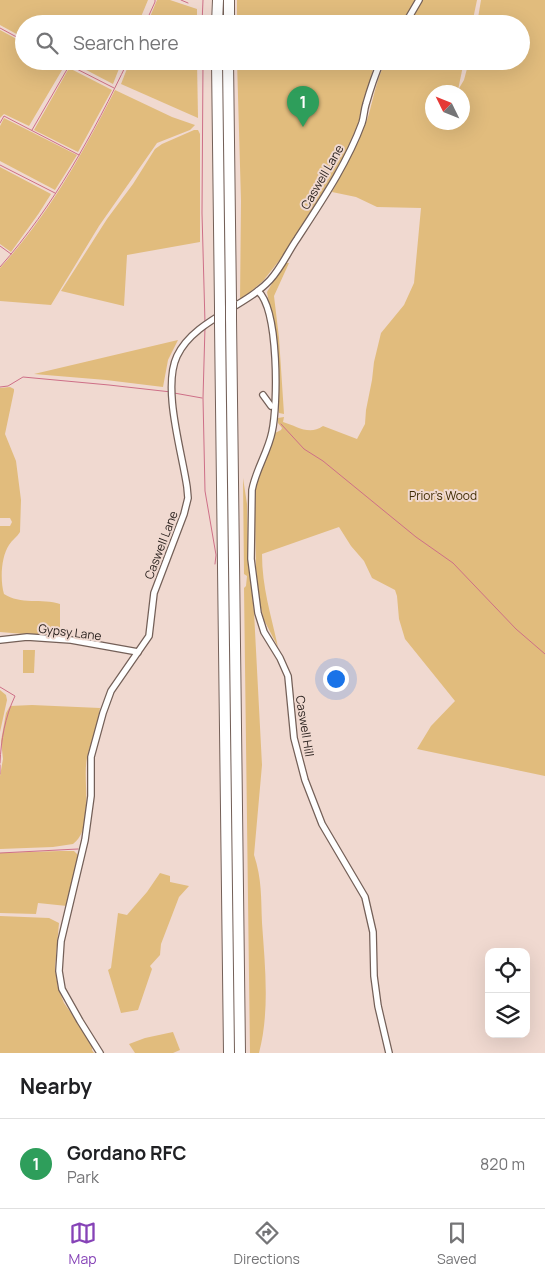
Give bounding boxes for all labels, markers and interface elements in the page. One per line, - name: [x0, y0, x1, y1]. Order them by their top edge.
- search box: [15, 15, 530, 70]
- icon: search: [33, 29, 61, 57]
- text: Search here: [73, 30, 179, 56]
- north arrow: [425, 85, 470, 130]
- pin: 1: [287, 86, 319, 127]
- street label: Caswell Lane: [297, 141, 347, 213]
- park label: Prior's Wood: [409, 487, 477, 504]
- street label: Caswell Lane: [140, 508, 182, 582]
- street label: Gypsy Lane: [37, 620, 103, 644]
- your location: [323, 666, 349, 692]
- street label: Caswell Hill: [292, 694, 318, 758]
- map controls: [485, 948, 530, 1038]
- button: locate: [485, 948, 530, 993]
- button: layers: [485, 993, 530, 1038]
- text: Nearby: [20, 1072, 92, 1100]
- text: Gordano RFC: [67, 1140, 187, 1166]
- text: 1: [32, 1153, 40, 1175]
- text: 820 m: [480, 1153, 525, 1175]
- text: Park: [67, 1166, 99, 1188]
- tab: Map: [69, 1219, 97, 1268]
- tab: Directions: [234, 1219, 300, 1268]
- tab: Saved: [437, 1219, 476, 1268]

